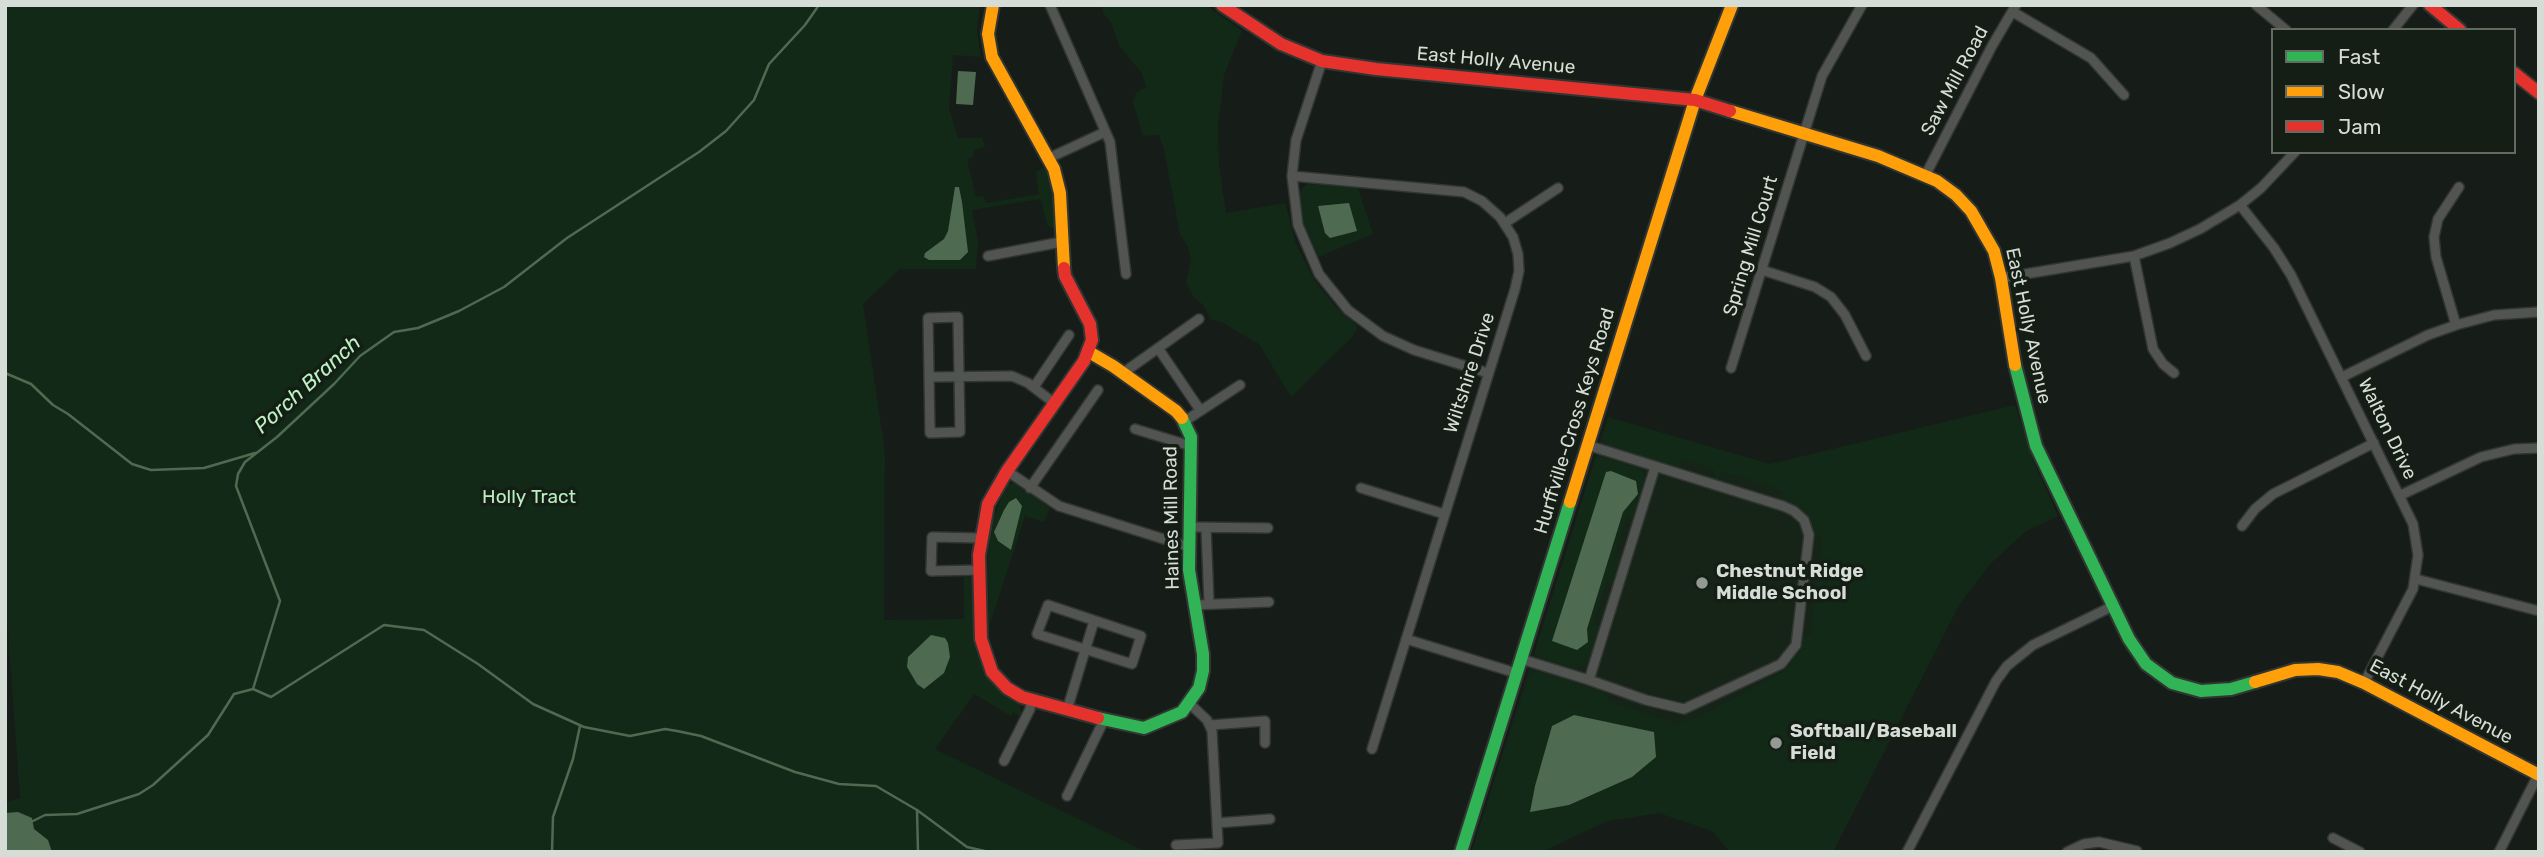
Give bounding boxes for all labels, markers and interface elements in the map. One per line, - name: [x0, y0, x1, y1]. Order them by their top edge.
- street label: Saw Mill Road: [1917, 22, 1993, 140]
- legend: [2271, 28, 2516, 154]
- street label: East Holly Avenue: [1416, 43, 1576, 79]
- text: Fast: [2338, 44, 2380, 69]
- text: Slow: [2338, 79, 2385, 104]
- text: Jam: [2338, 114, 2382, 139]
- street label: Spring Mill Court: [1719, 173, 1783, 319]
- street label: East Holly Avenue: [2000, 246, 2056, 406]
- street label: Hurffville-Cross Keys Road: [1530, 305, 1620, 537]
- street label: Wiltshire Drive: [1440, 310, 1500, 436]
- water label: Porch Branch: [250, 331, 366, 439]
- street label: Walton Drive: [2353, 375, 2421, 483]
- street label: Haines Mill Road: [1159, 446, 1185, 590]
- park label: Holly Tract: [482, 487, 576, 509]
- place label: Chestnut Ridge Middle School: [1716, 561, 1864, 605]
- marker: Chestnut Ridge Middle School: [1694, 575, 1710, 591]
- street label: East Holly Avenue: [2365, 655, 2517, 749]
- place label: Softball/Baseball Field: [1790, 721, 1957, 765]
- marker: Softball/Baseball Field: [1768, 735, 1784, 751]

